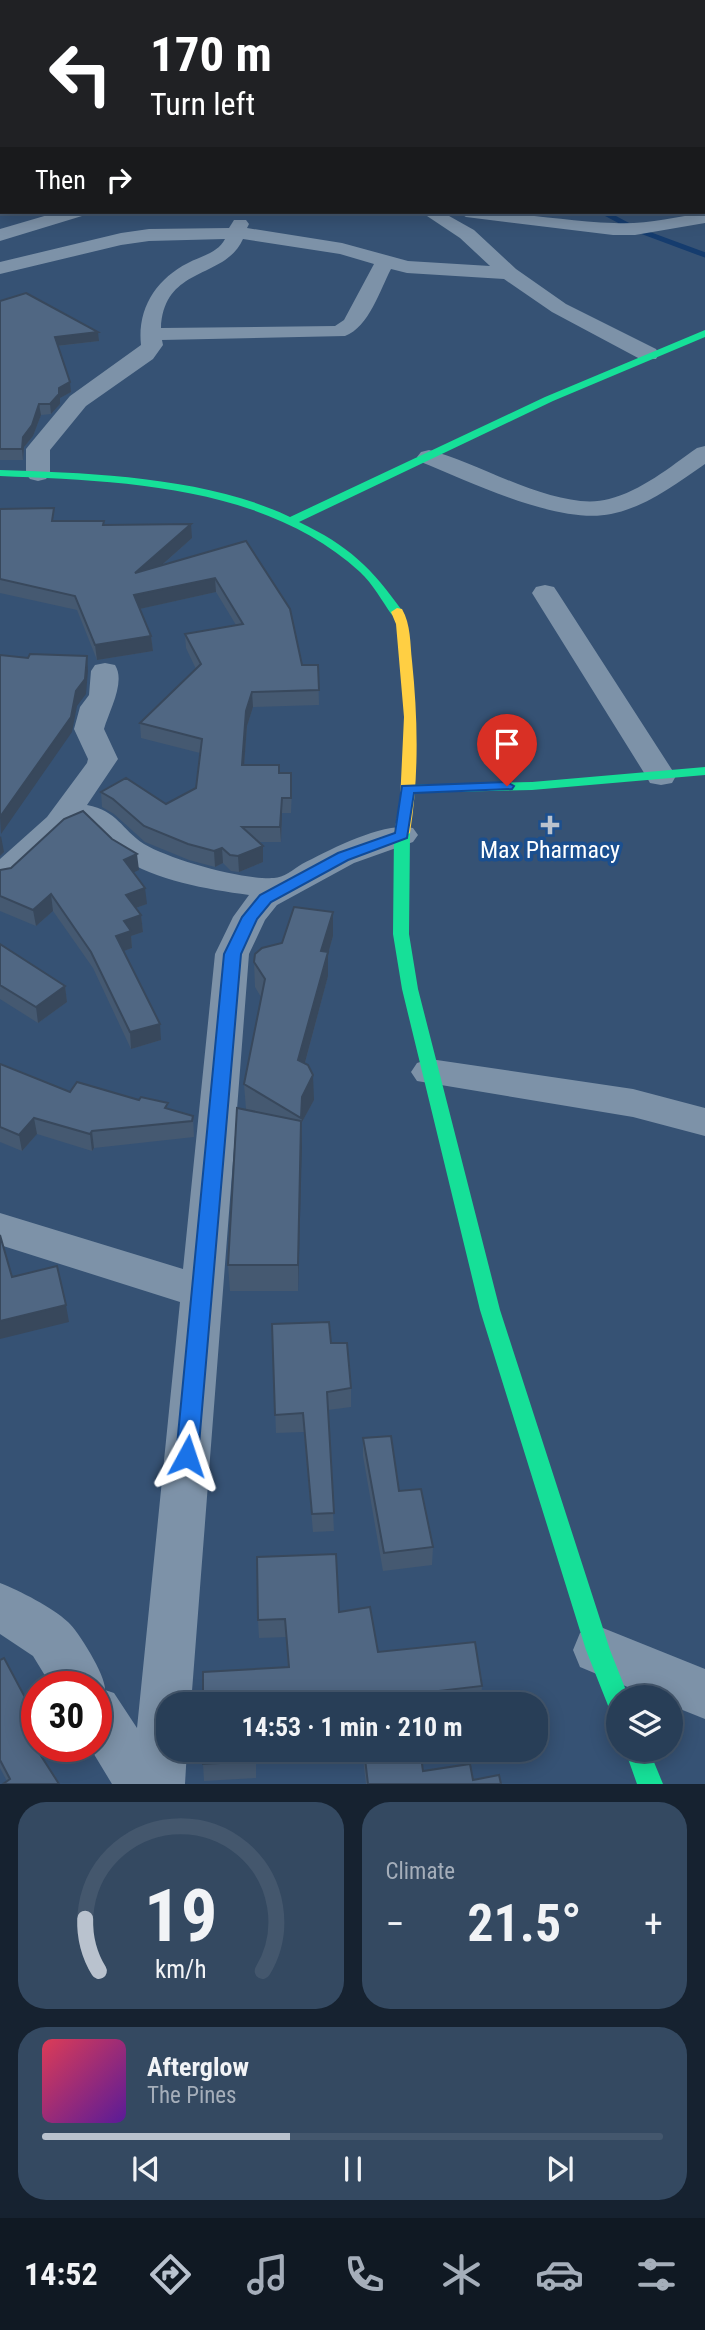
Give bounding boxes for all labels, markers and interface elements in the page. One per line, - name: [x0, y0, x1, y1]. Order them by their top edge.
- text: 170 m: [150, 26, 272, 83]
- icon: left: [35, 28, 126, 119]
- text: Turn left: [150, 85, 255, 123]
- icon: right: [100, 161, 138, 199]
- text: Then: [35, 165, 86, 195]
- pin: [477, 714, 537, 786]
- icon: arrive: [488, 725, 526, 763]
- marker: Max Pharmacy: [542, 817, 558, 833]
- place label: Max Pharmacy: [480, 836, 620, 864]
- position arrow: [150, 1419, 224, 1493]
- speed limit sign: 30: [21, 1671, 112, 1762]
- map controls: [606, 1685, 683, 1762]
- button: layers: [606, 1685, 683, 1762]
- text: 14:53 · 1 min · 210 m: [242, 1712, 462, 1742]
- text: Climate: [386, 1858, 455, 1885]
- text: 19: [144, 1874, 218, 1960]
- text: 21.5°: [467, 1893, 581, 1954]
- text: −: [386, 1902, 405, 1946]
- text: +: [644, 1902, 663, 1946]
- text: km/h: [155, 1955, 206, 1984]
- text: Afterglow: [147, 2052, 249, 2082]
- text: The Pines: [147, 2082, 237, 2109]
- icon: previous: [127, 2150, 165, 2188]
- icon: pause: [334, 2150, 372, 2188]
- icon: next: [541, 2150, 579, 2188]
- icon: directions: [146, 2250, 195, 2299]
- icon: music: [243, 2250, 292, 2299]
- icon: phone: [340, 2250, 389, 2299]
- icon: climate: [437, 2250, 486, 2299]
- icon: car: [535, 2250, 584, 2299]
- icon: filters: [632, 2250, 681, 2299]
- text: 14:52: [24, 2255, 98, 2293]

